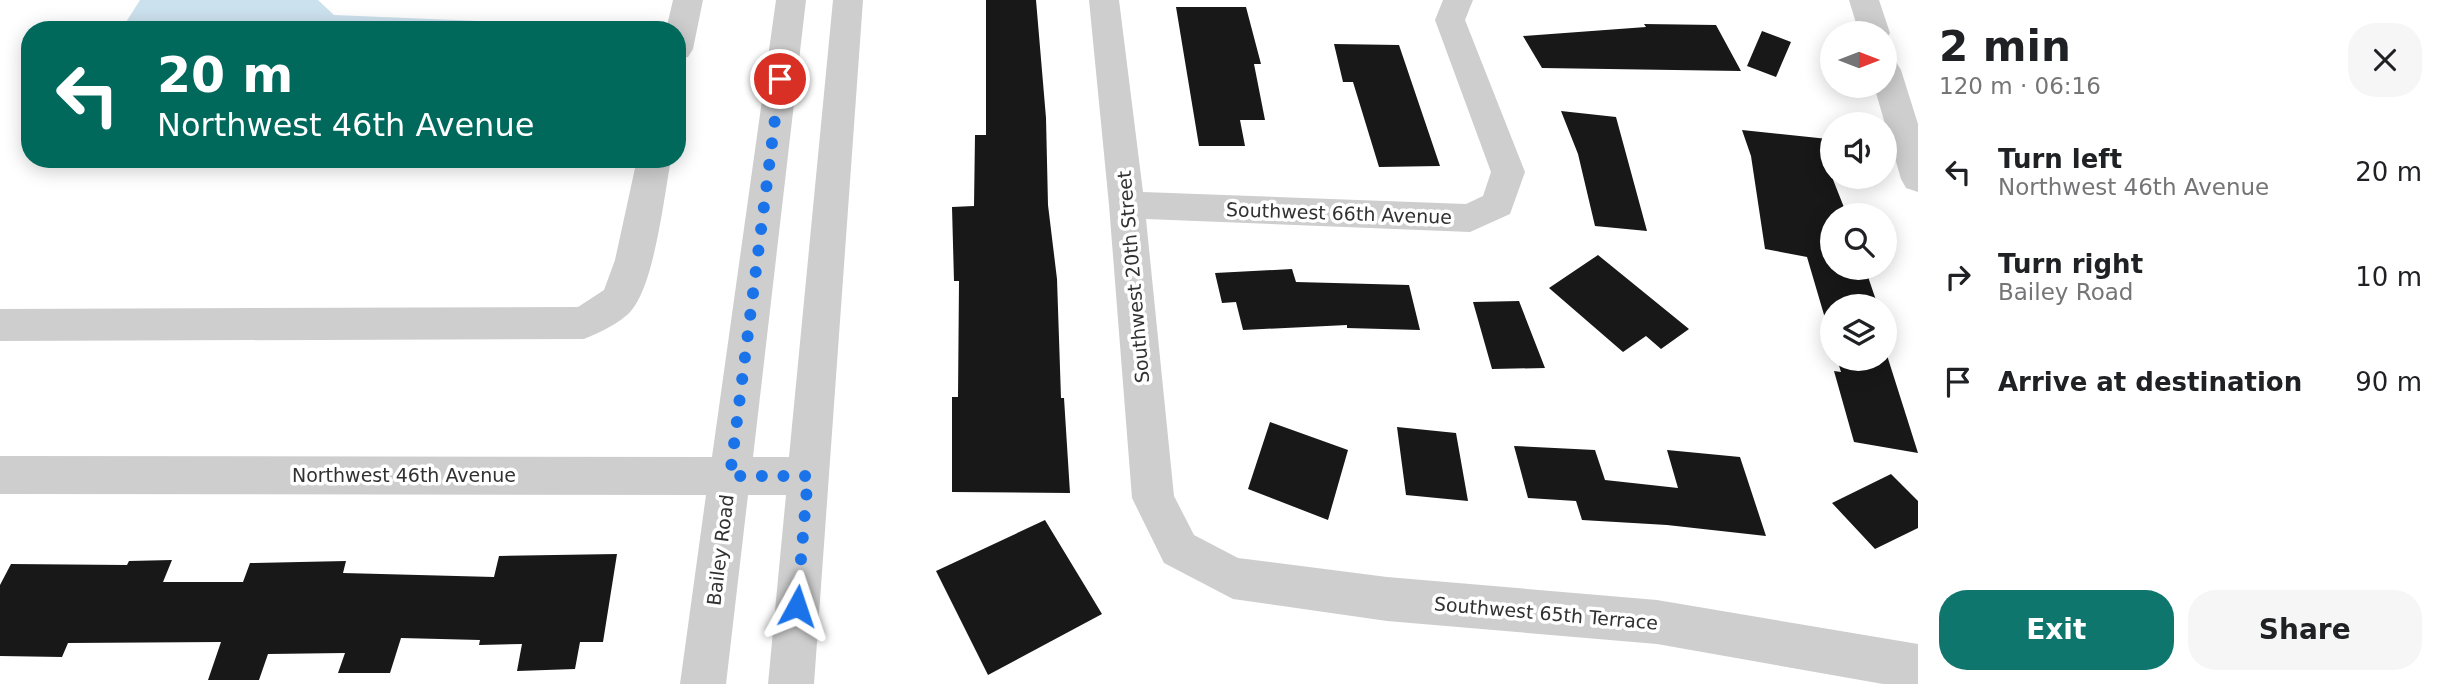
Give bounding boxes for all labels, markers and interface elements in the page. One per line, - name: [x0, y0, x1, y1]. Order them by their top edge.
- north arrow: [1820, 21, 1897, 98]
- map controls: [1820, 21, 1897, 371]
- text: 2 min: [1939, 22, 2071, 71]
- button: close: [2348, 23, 2422, 97]
- text: 20 m: [157, 47, 293, 104]
- icon: left: [42, 49, 133, 140]
- pin: [750, 49, 810, 109]
- icon: arrive: [761, 60, 799, 98]
- text: 120 m · 06:16: [1939, 73, 2101, 99]
- text: Northwest 46th Avenue: [157, 106, 534, 144]
- button: sound: [1820, 112, 1897, 189]
- text: Turn left: [1998, 144, 2122, 174]
- icon: left: [1939, 153, 1977, 191]
- text: 20 m: [2355, 157, 2422, 187]
- street label: Southwest 20th Street: [1113, 170, 1153, 384]
- text: Northwest 46th Avenue: [1998, 174, 2269, 200]
- street label: Southwest 66th Avenue: [1226, 198, 1452, 228]
- button: search: [1820, 203, 1897, 280]
- text: Turn right: [1998, 249, 2143, 279]
- icon: right: [1939, 258, 1977, 296]
- text: 10 m: [2355, 262, 2422, 292]
- text: Bailey Road: [1998, 279, 2133, 305]
- button: layers: [1820, 294, 1897, 371]
- icon: arrive: [1939, 363, 1977, 401]
- text: Arrive at destination: [1998, 367, 2302, 397]
- text: 90 m: [2355, 367, 2422, 397]
- street label: Northwest 46th Avenue: [292, 464, 516, 486]
- street label: Bailey Road: [702, 493, 738, 607]
- position arrow: [760, 569, 834, 643]
- button: Exit: [1939, 590, 2174, 670]
- button: Share: [2188, 590, 2422, 670]
- street label: Southwest 65th Terrace: [1433, 592, 1659, 634]

